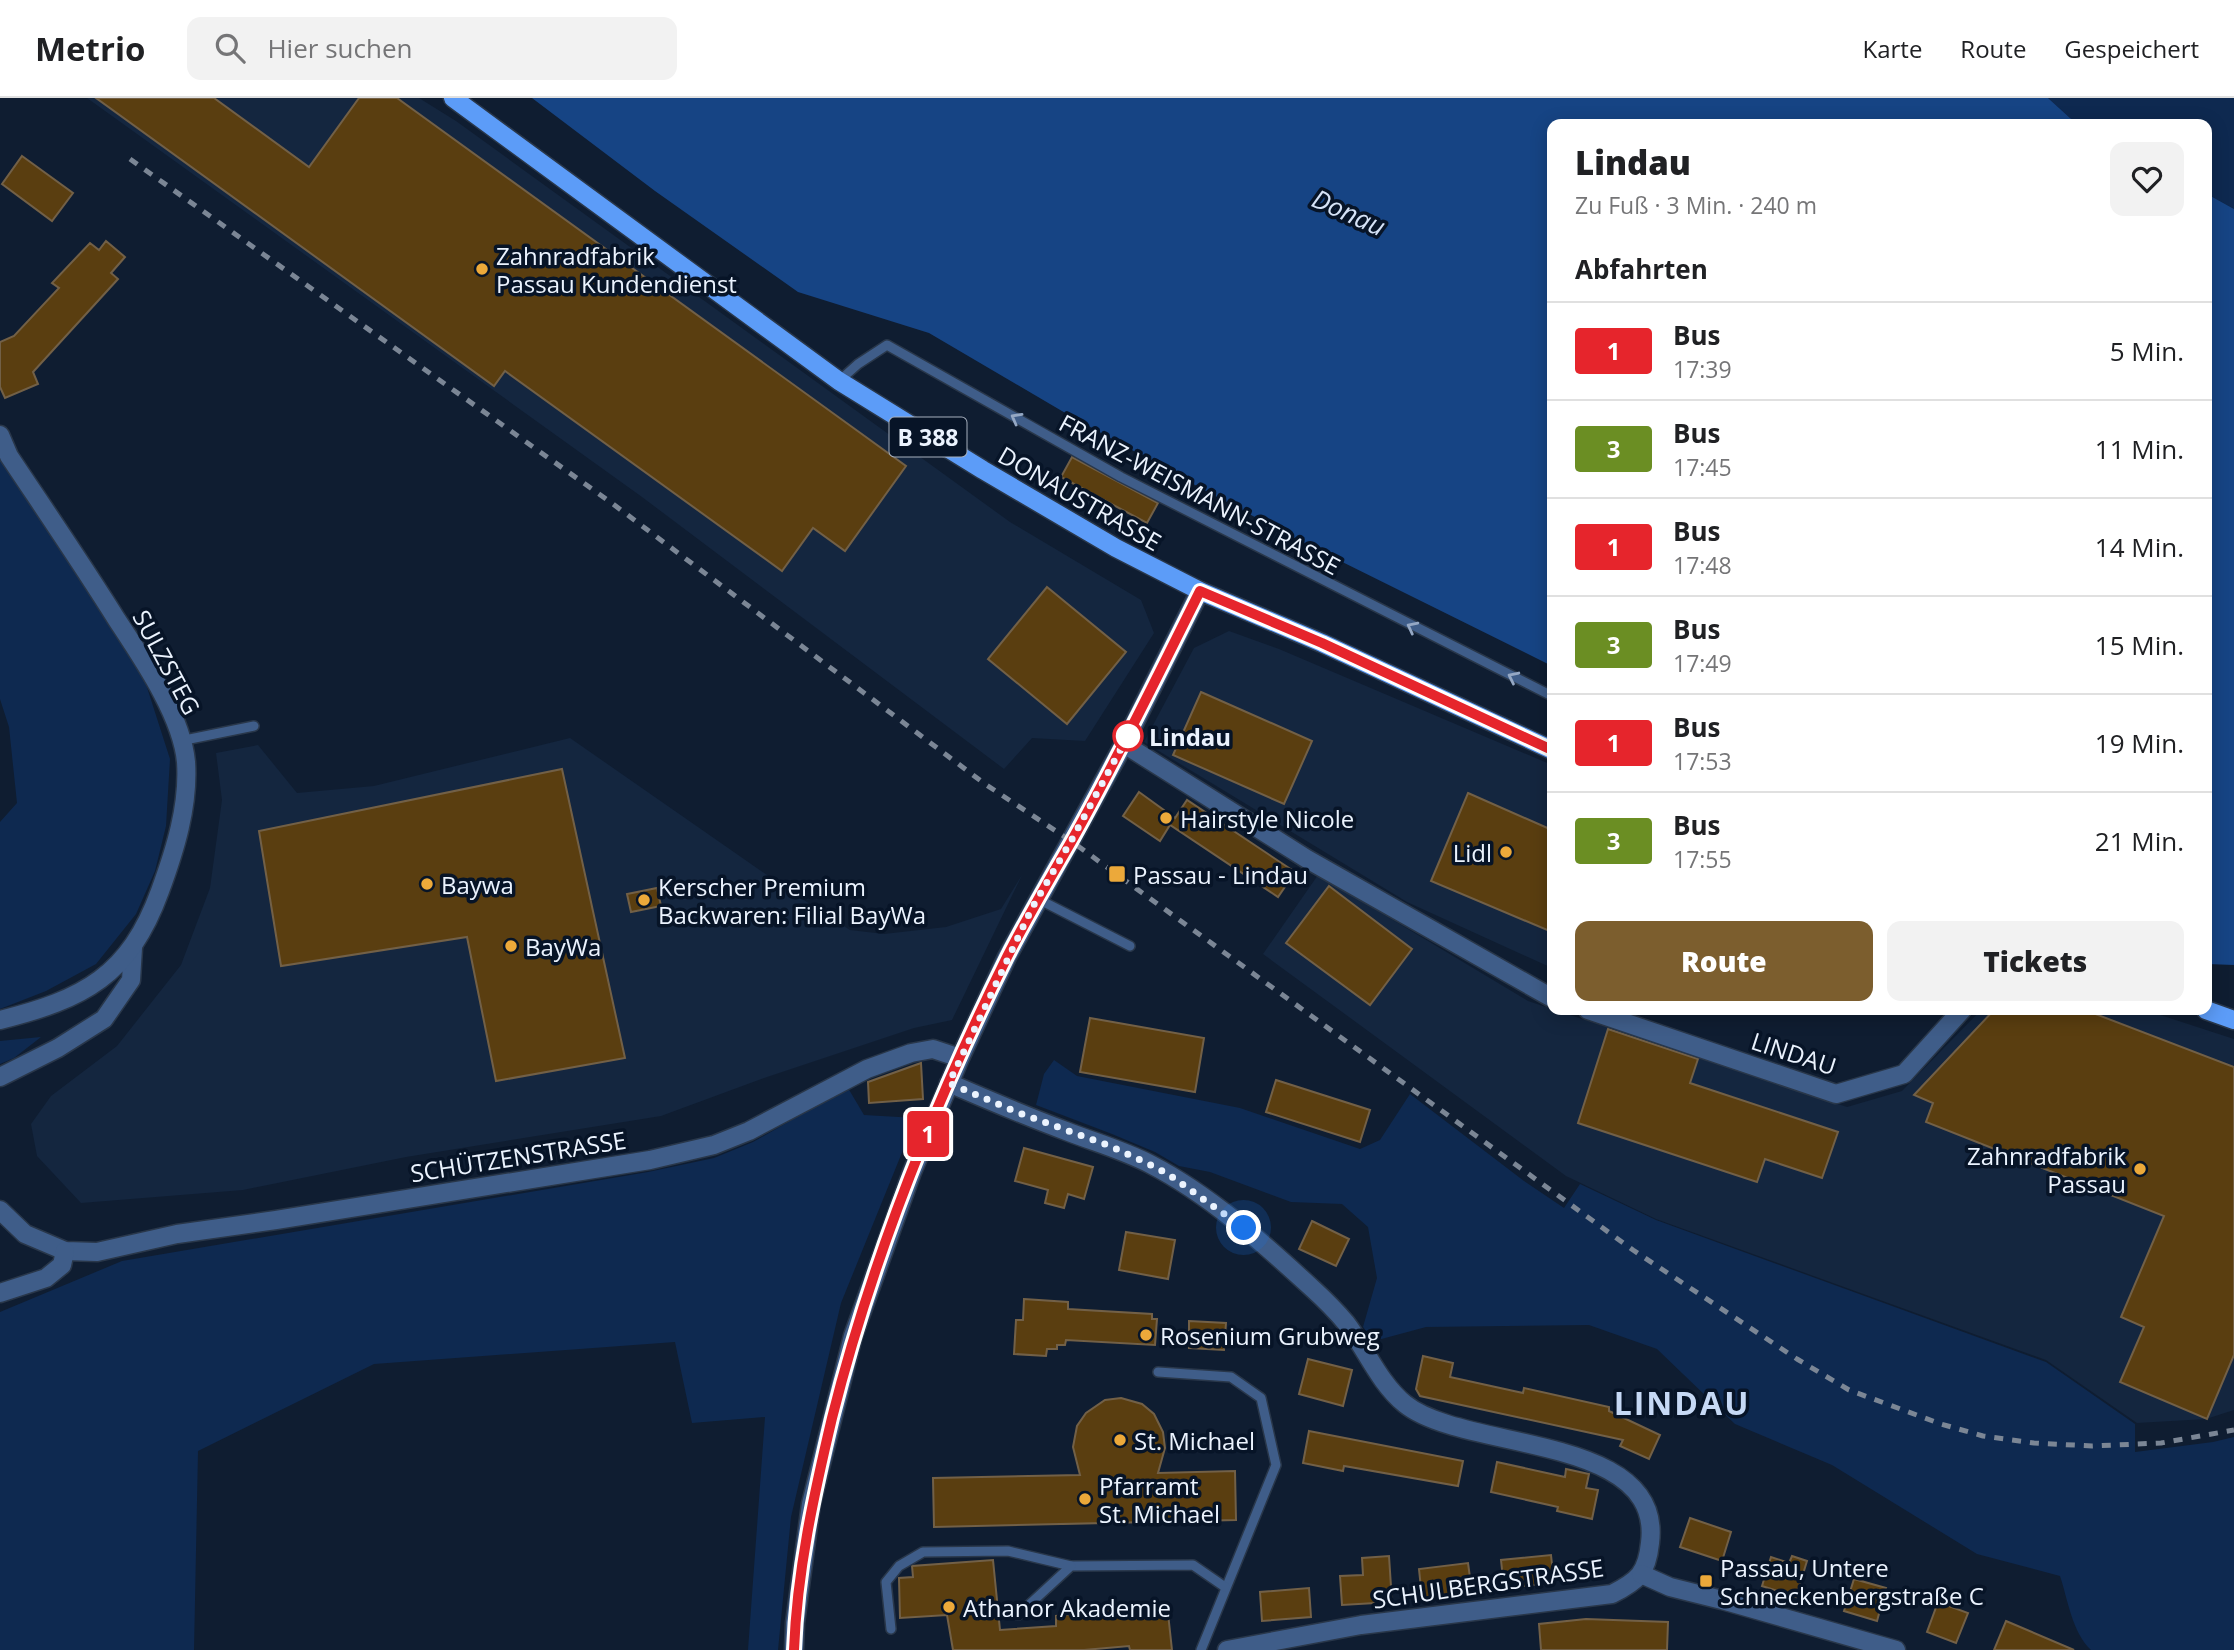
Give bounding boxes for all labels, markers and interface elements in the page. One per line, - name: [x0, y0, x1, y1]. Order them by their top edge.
- search box: [187, 17, 677, 80]
- text: Metrio: [35, 26, 145, 71]
- icon: search: [211, 29, 249, 67]
- text: Hier suchen: [267, 30, 412, 66]
- text: Karte: [1862, 32, 1922, 65]
- text: Route: [1960, 32, 2026, 65]
- text: Gespeichert: [2064, 32, 2199, 65]
- text: Lindau: [1575, 140, 1691, 185]
- button: heart: [2110, 142, 2184, 216]
- water label: Donau: [1307, 180, 1391, 244]
- text: Zu Fuß · 3 Min. · 240 m: [1575, 189, 1817, 221]
- place label: Zahnradfabrik Passau Kundendienst: [496, 239, 737, 300]
- text: Abfahrten: [1575, 251, 1708, 287]
- marker: Zahnradfabrik Passau Kundendienst: [474, 261, 490, 277]
- text: Bus: [1673, 317, 1720, 353]
- text: 5 Min.: [2110, 333, 2184, 369]
- text: 1: [1607, 334, 1620, 367]
- text: 17:39: [1673, 353, 1732, 385]
- street label: FRANZ-WEISMANN-STRASSE: [1054, 406, 1346, 582]
- one-way arrow: [1010, 413, 1023, 426]
- text: Bus: [1673, 415, 1720, 451]
- road number: B 388: [890, 418, 967, 456]
- text: 11 Min.: [2095, 431, 2184, 467]
- text: 3: [1607, 432, 1620, 465]
- street label: DONAUSTRASSE: [993, 438, 1167, 558]
- text: 17:45: [1673, 451, 1732, 483]
- text: Bus: [1673, 513, 1720, 549]
- text: 14 Min.: [2095, 529, 2184, 565]
- text: 1: [1607, 530, 1620, 563]
- text: 17:48: [1673, 549, 1732, 581]
- street label: SULZSTEG: [126, 604, 208, 720]
- text: Bus: [1673, 611, 1720, 647]
- one-way arrow: [1407, 621, 1419, 635]
- text: 15 Min.: [2095, 627, 2184, 663]
- text: 3: [1607, 628, 1620, 661]
- text: 17:49: [1673, 647, 1732, 679]
- one-way arrow: [1508, 671, 1520, 685]
- text: Bus: [1673, 709, 1720, 745]
- place label: Lindau: [1149, 720, 1231, 753]
- marker: Lindau: [1113, 721, 1143, 751]
- text: 19 Min.: [2095, 725, 2184, 761]
- text: 1: [1607, 726, 1620, 759]
- text: 17:53: [1673, 745, 1732, 777]
- place label: Hairstyle Nicole: [1180, 802, 1354, 835]
- text: Bus: [1673, 807, 1720, 843]
- marker: Hairstyle Nicole: [1158, 810, 1174, 826]
- text: 21 Min.: [2095, 823, 2184, 859]
- text: 3: [1607, 824, 1620, 857]
- place label: Lidl: [1453, 836, 1492, 869]
- text: 17:55: [1673, 843, 1732, 875]
- marker: Lidl: [1498, 844, 1514, 860]
- place label: Passau - Lindau: [1133, 858, 1308, 891]
- marker: Passau - Lindau: [1107, 864, 1127, 884]
- place label: Baywa: [441, 868, 514, 901]
- place label: Kerscher Premium Backwaren: Filial BayWa: [658, 870, 926, 931]
- marker: Baywa: [419, 876, 435, 892]
- marker: Kerscher Premium Backwaren: Filial BayWa: [636, 892, 652, 908]
- button: Route: [1575, 921, 1873, 1001]
- button: Tickets: [1887, 921, 2184, 1001]
- place label: BayWa: [525, 930, 601, 963]
- marker: BayWa: [503, 938, 519, 954]
- street label: LINDAU: [1747, 1024, 1841, 1082]
- line badge: 1: [905, 1111, 951, 1157]
- text: 1: [921, 1117, 935, 1150]
- street label: SCHÜTZENSTRASSE: [408, 1123, 628, 1189]
- place label: Zahnradfabrik Passau: [1967, 1139, 2126, 1200]
- marker: Zahnradfabrik Passau: [2132, 1161, 2148, 1177]
- your location: [1226, 1210, 1261, 1245]
- place label: Rosenium Grubweg: [1160, 1319, 1380, 1352]
- marker: Rosenium Grubweg: [1138, 1327, 1154, 1343]
- district label: LINDAU: [1614, 1381, 1750, 1424]
- place label: St. Michael: [1134, 1424, 1255, 1457]
- marker: St. Michael: [1112, 1432, 1128, 1448]
- place label: Pfarramt St. Michael: [1099, 1469, 1220, 1530]
- marker: Pfarramt St. Michael: [1077, 1491, 1093, 1507]
- street label: SCHULBERGSTRASSE: [1370, 1550, 1606, 1616]
- place label: Passau, Untere Schneckenbergstraße C: [1720, 1551, 1984, 1612]
- marker: Passau, Untere Schneckenbergstraße C: [1698, 1573, 1714, 1589]
- place label: Athanor Akademie: [963, 1591, 1171, 1624]
- marker: Athanor Akademie: [941, 1599, 957, 1615]

